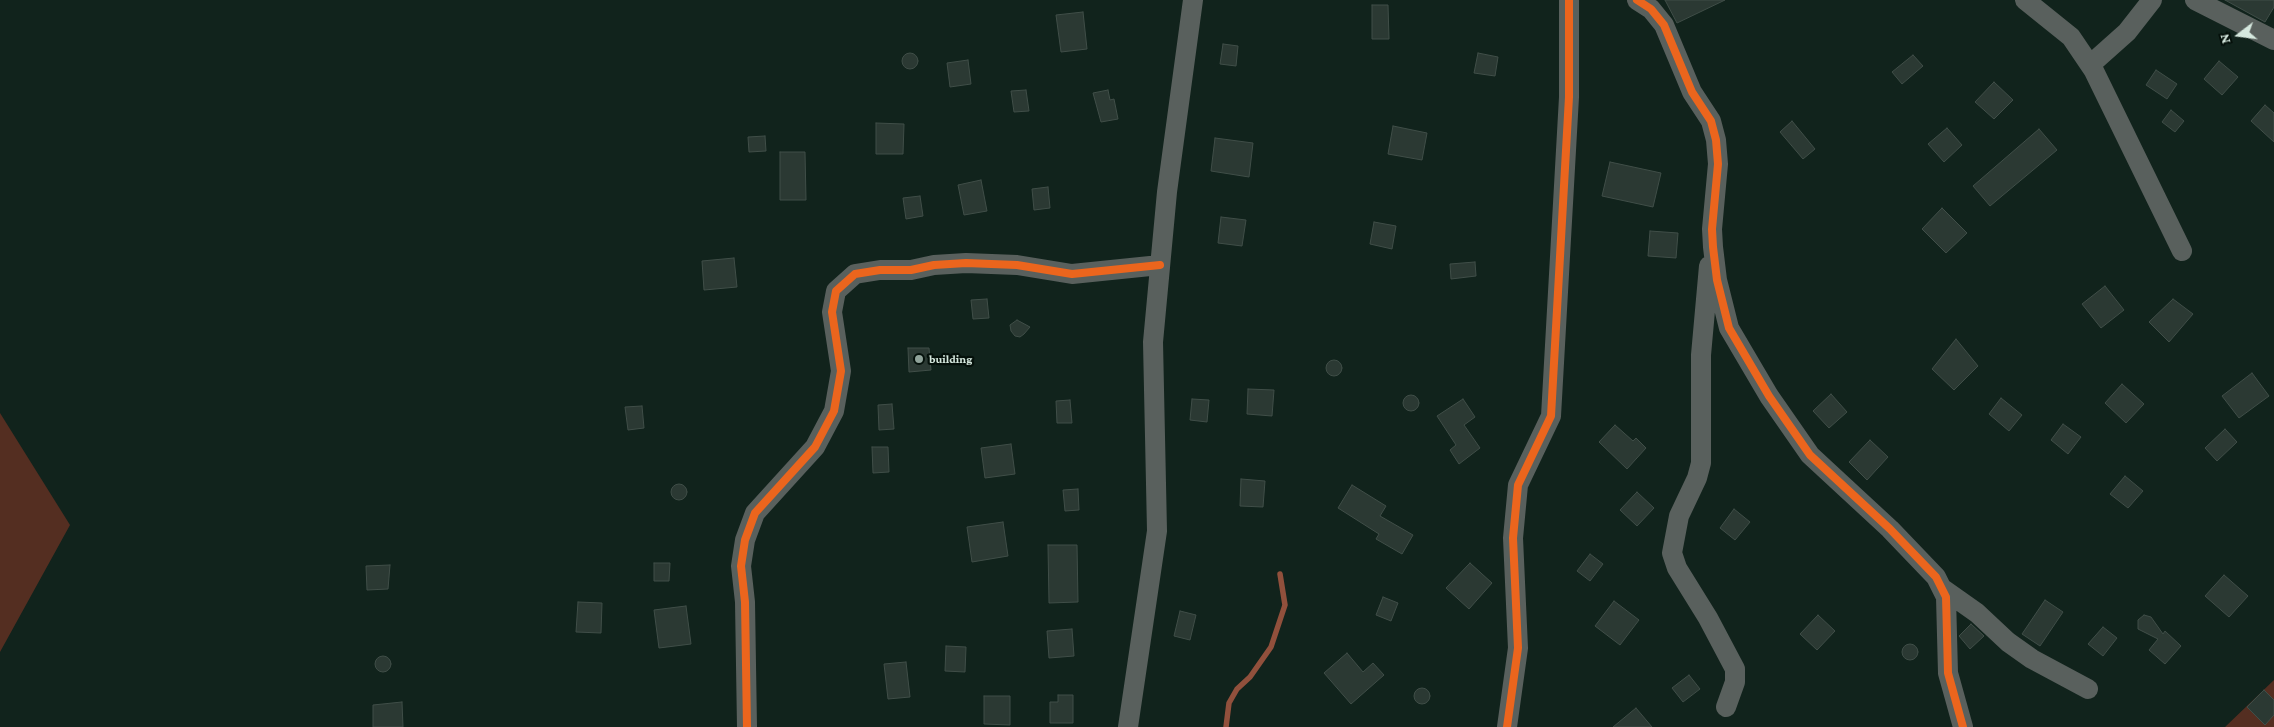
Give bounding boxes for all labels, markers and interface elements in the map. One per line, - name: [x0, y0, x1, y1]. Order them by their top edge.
- north arrow: [2214, 10, 2264, 60]
- text: N: [2216, 32, 2233, 46]
- place label: building: [929, 352, 972, 366]
- marker: building: [913, 353, 925, 365]

